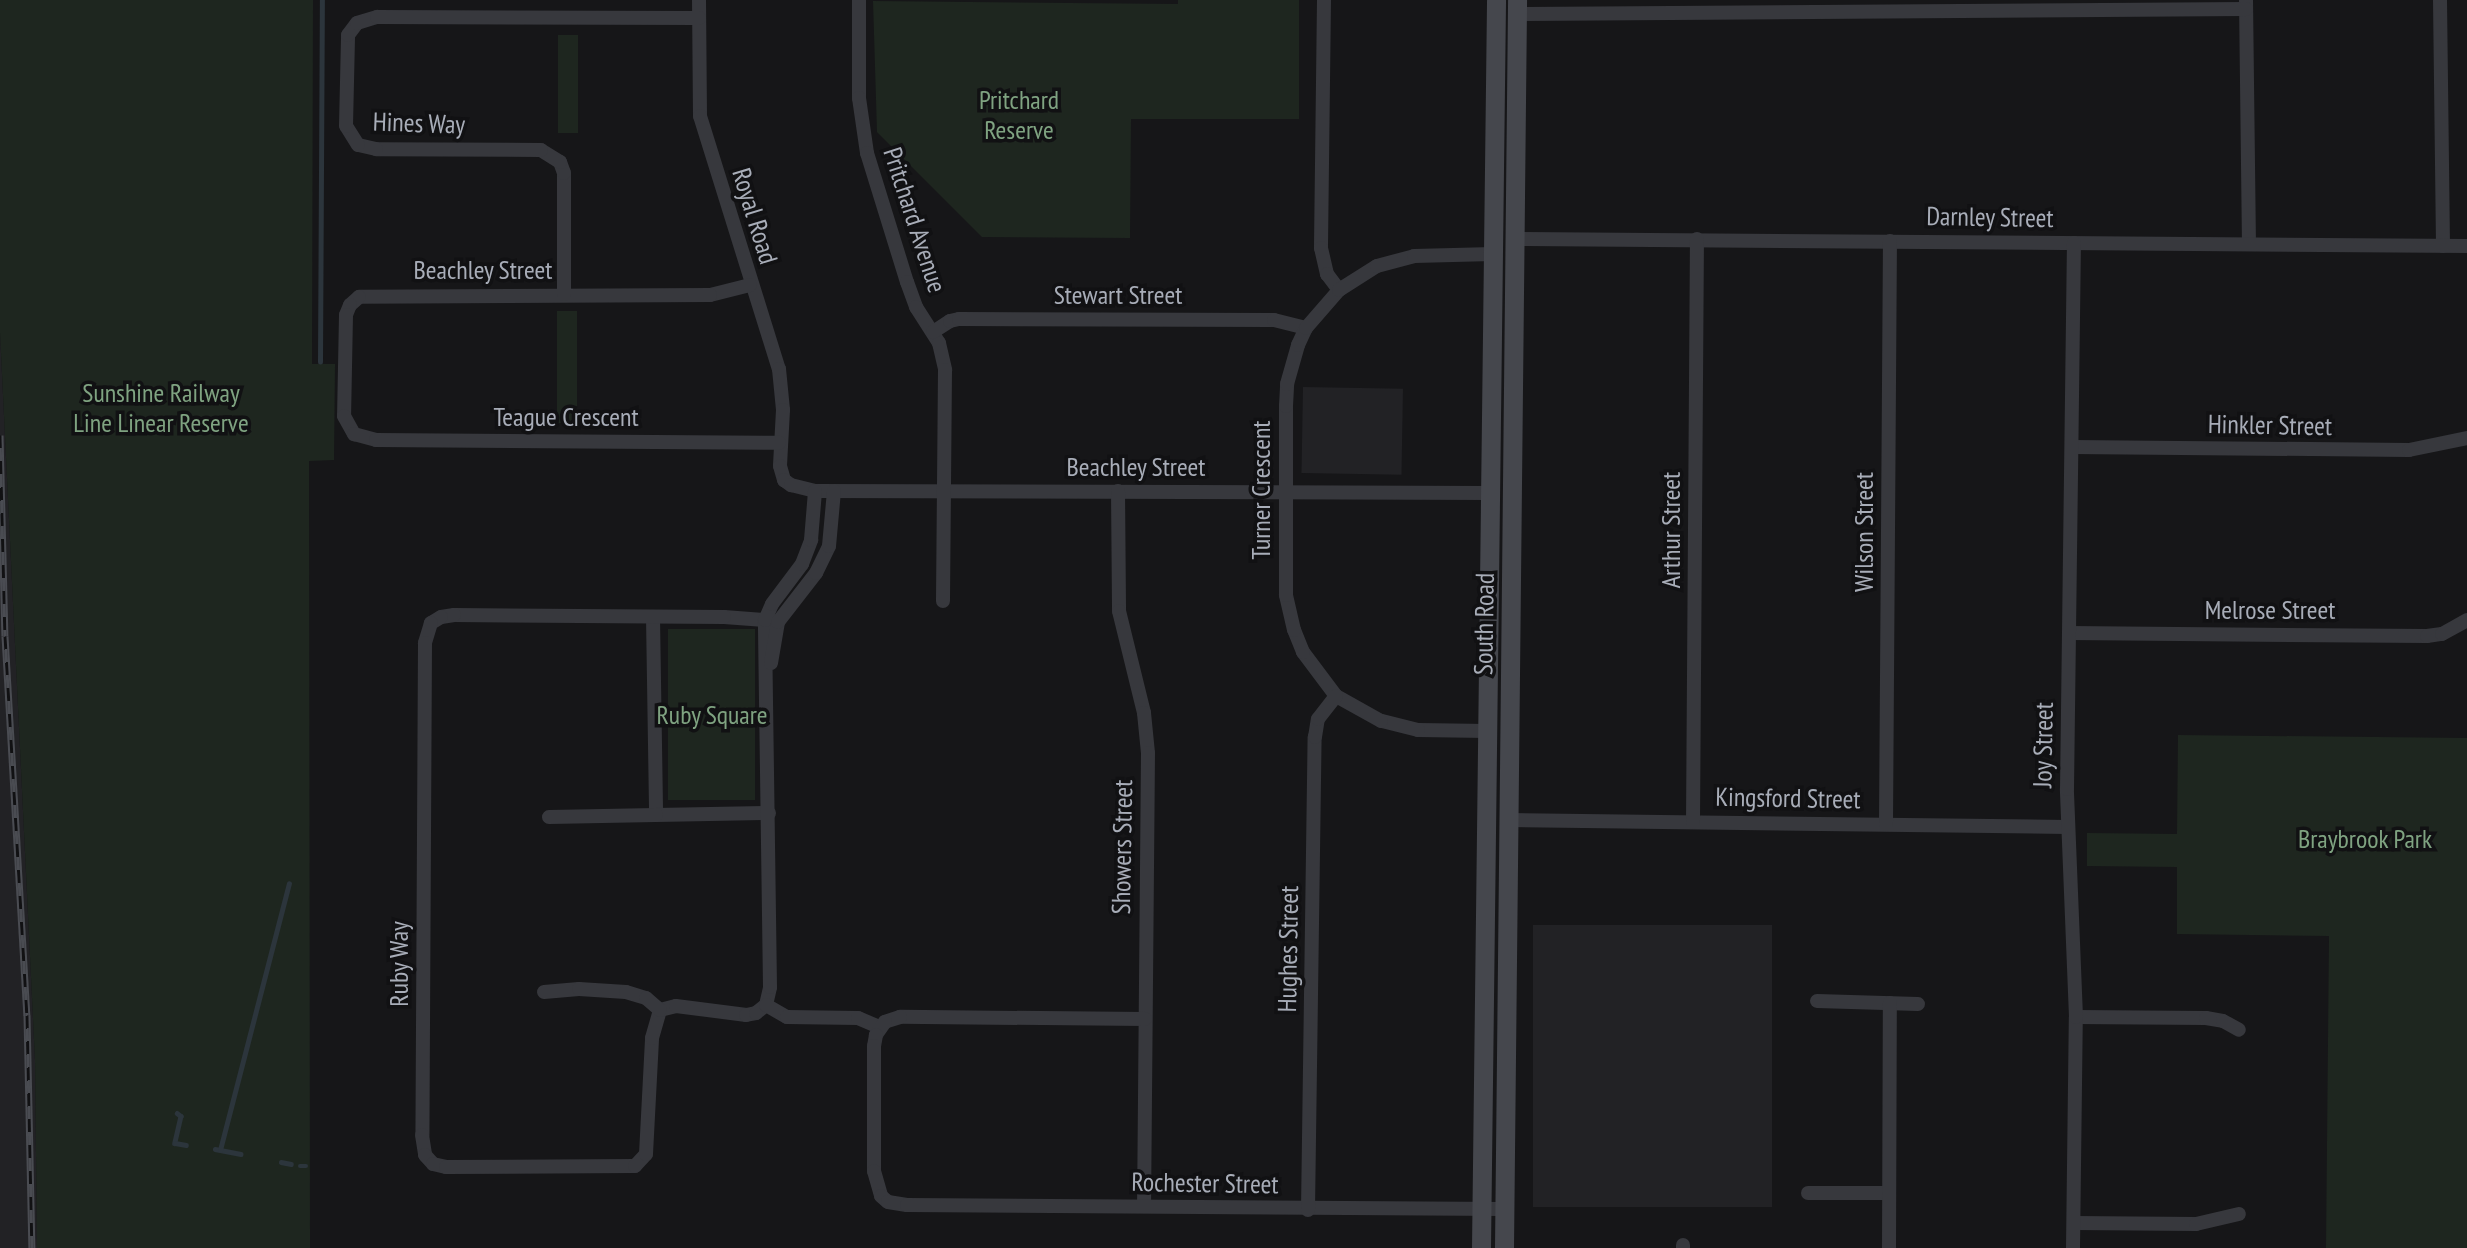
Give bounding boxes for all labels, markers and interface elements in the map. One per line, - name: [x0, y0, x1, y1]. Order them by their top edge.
- park label: Pritchard Reserve: [979, 84, 1059, 146]
- street label: Hines Way: [372, 106, 466, 140]
- street label: Pritchard Avenue: [877, 143, 953, 297]
- street label: Royal Road: [726, 164, 784, 268]
- street label: Darnley Street: [1926, 200, 2054, 234]
- street label: Beachley Street: [413, 254, 553, 286]
- street label: Stewart Street: [1054, 279, 1182, 311]
- park label: Sunshine Railway Line Linear Reserve: [73, 377, 249, 438]
- street label: Teague Crescent: [493, 401, 639, 433]
- street label: Hinkler Street: [2208, 408, 2332, 442]
- street label: Turner Crescent: [1245, 421, 1277, 559]
- street label: Beachley Street: [1066, 451, 1206, 483]
- street label: Arthur Street: [1655, 472, 1687, 588]
- street label: Wilson Street: [1848, 472, 1880, 592]
- street label: South Road: [1468, 573, 1500, 675]
- street label: Melrose Street: [2205, 594, 2335, 626]
- park label: Ruby Square: [656, 699, 768, 731]
- street label: Joy Street: [2027, 702, 2059, 788]
- street label: Showers Street: [1105, 779, 1139, 915]
- street label: Kingsford Street: [1715, 781, 1861, 815]
- park label: Braybrook Park: [2298, 823, 2432, 855]
- street label: Hughes Street: [1271, 885, 1305, 1013]
- street label: Ruby Way: [383, 921, 415, 1007]
- street label: Rochester Street: [1131, 1166, 1279, 1200]

